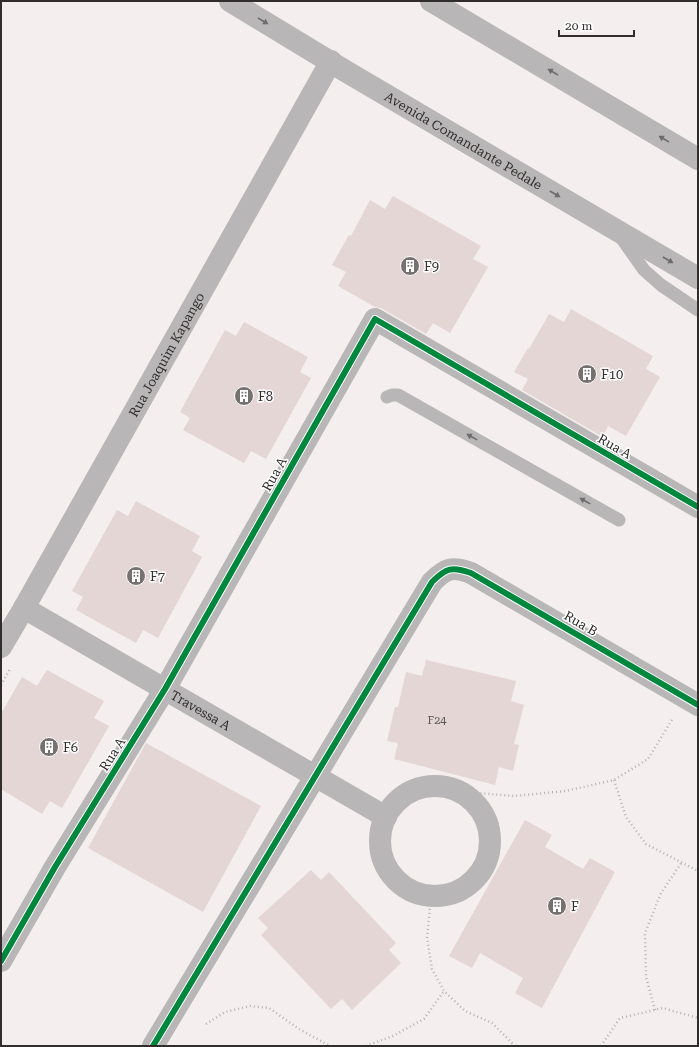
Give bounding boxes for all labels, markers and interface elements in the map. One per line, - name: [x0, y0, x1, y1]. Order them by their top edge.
- scale bar: [559, 12, 634, 38]
- one-way arrow: [257, 17, 269, 24]
- text: 20 m: [565, 19, 592, 33]
- one-way arrow: [547, 69, 559, 76]
- street label: Avenida Comandante Pedale: [382, 89, 545, 193]
- one-way arrow: [658, 135, 670, 142]
- one-way arrow: [549, 191, 561, 198]
- building icon: F9: [399, 255, 421, 277]
- one-way arrow: [662, 257, 673, 264]
- place label: F9: [424, 259, 439, 274]
- street label: Rua Joaquim Kapango: [126, 290, 208, 419]
- building icon: F10: [576, 363, 598, 385]
- place label: F10: [601, 367, 623, 382]
- building icon: F8: [233, 385, 255, 407]
- place label: F8: [258, 389, 273, 404]
- street label: Rua A: [595, 431, 634, 462]
- one-way arrow: [466, 433, 478, 440]
- street label: Rua A: [259, 455, 290, 494]
- one-way arrow: [579, 497, 591, 504]
- building icon: F7: [125, 565, 147, 587]
- place label: F7: [150, 569, 165, 584]
- street label: Rua B: [561, 608, 600, 639]
- street label: Travessa A: [168, 687, 233, 734]
- house number: F24: [428, 714, 447, 727]
- street label: Rua A: [96, 735, 128, 774]
- building icon: F6: [38, 736, 60, 758]
- place label: F6: [63, 740, 78, 755]
- building icon: F: [546, 895, 568, 917]
- place label: F: [571, 899, 579, 914]

